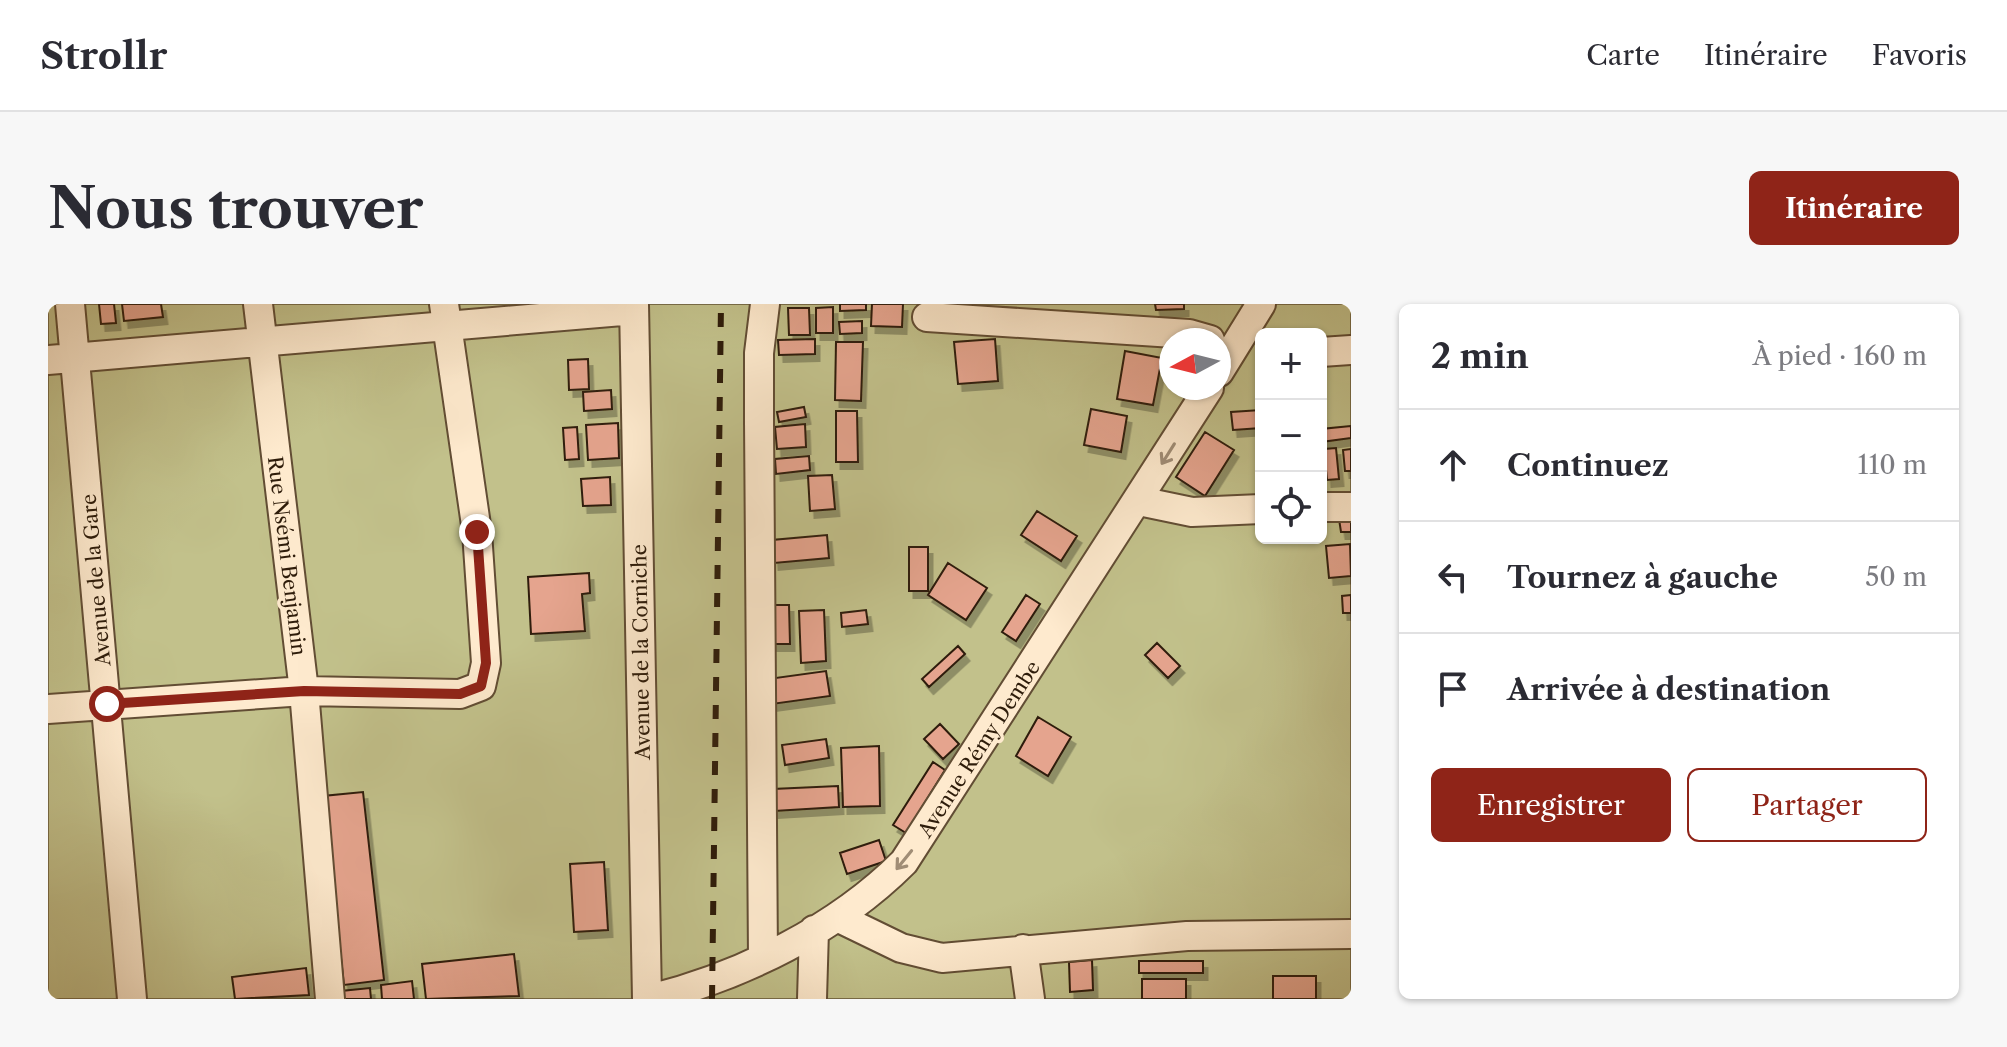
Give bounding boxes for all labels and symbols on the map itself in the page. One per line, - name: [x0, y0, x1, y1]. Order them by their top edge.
- north arrow: [1159, 328, 1231, 400]
- one-way arrow: [1160, 442, 1176, 465]
- street label: Rue Nsémi Benjamin: [263, 455, 311, 657]
- street label: Avenue de la Gare: [77, 493, 116, 668]
- route end: [459, 514, 495, 550]
- street label: Avenue de la Corniche: [627, 544, 655, 761]
- street label: Avenue Rémy Dembe: [912, 656, 1045, 843]
- route start: [89, 686, 125, 722]
- one-way arrow: [896, 849, 913, 870]

